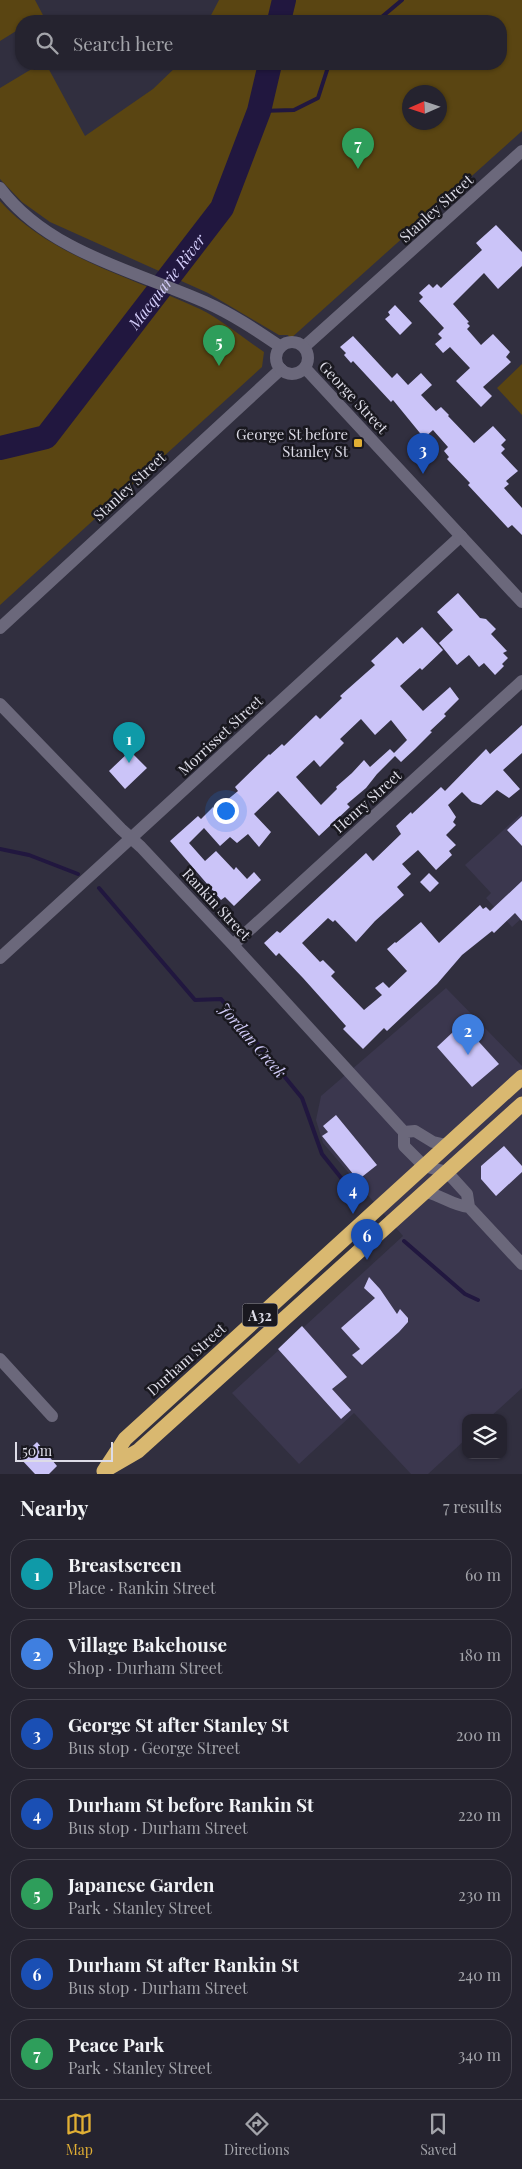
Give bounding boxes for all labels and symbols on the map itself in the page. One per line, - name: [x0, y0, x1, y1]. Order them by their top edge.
- north arrow: [402, 85, 447, 130]
- pin: 7: [342, 128, 374, 169]
- street label: Stanley Street: [395, 169, 478, 246]
- water label: Macquarie River: [122, 228, 210, 334]
- pin: 5: [203, 325, 235, 366]
- street label: George Street: [315, 356, 393, 438]
- place label: George St before Stanley St: [236, 424, 349, 461]
- pin: 3: [407, 433, 439, 474]
- marker: George St before Stanley St: [352, 437, 364, 449]
- street label: Stanley Street: [88, 447, 170, 525]
- street label: Morrisset Street: [173, 690, 267, 779]
- pin: 1: [113, 722, 145, 763]
- street label: Henry Street: [329, 765, 406, 837]
- your location: [213, 798, 239, 824]
- street label: Rankin Street: [178, 864, 256, 945]
- water label: Jordan Creek: [214, 998, 292, 1082]
- pin: 2: [452, 1014, 484, 1055]
- pin: 4: [337, 1173, 369, 1214]
- pin: 6: [351, 1219, 383, 1260]
- road number: A32: [242, 1304, 278, 1326]
- street label: Durham Street: [142, 1318, 230, 1400]
- scale bar: [15, 1439, 112, 1462]

